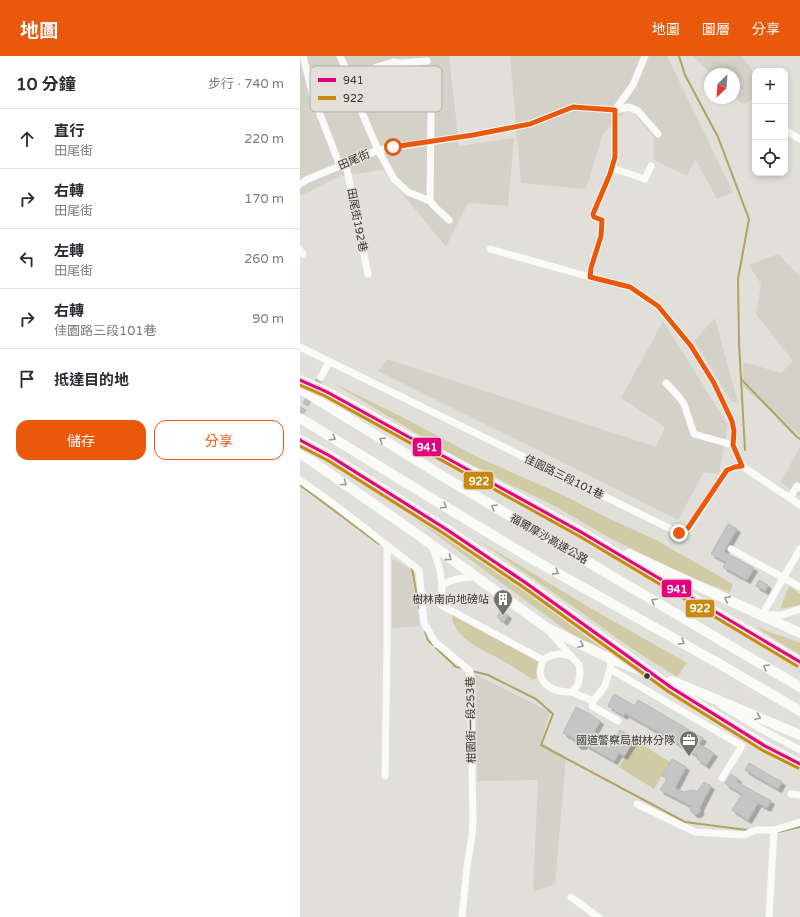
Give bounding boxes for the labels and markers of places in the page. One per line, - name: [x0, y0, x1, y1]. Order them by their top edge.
- building icon: 樹林南向地磅站: [492, 588, 514, 616]
- place label: 樹林南向地磅站: [412, 593, 489, 606]
- unlabelled marker: [642, 671, 652, 681]
- office icon: 國道警察局樹林分隊: [678, 729, 700, 757]
- place label: 國道警察局樹林分隊: [576, 734, 675, 747]

